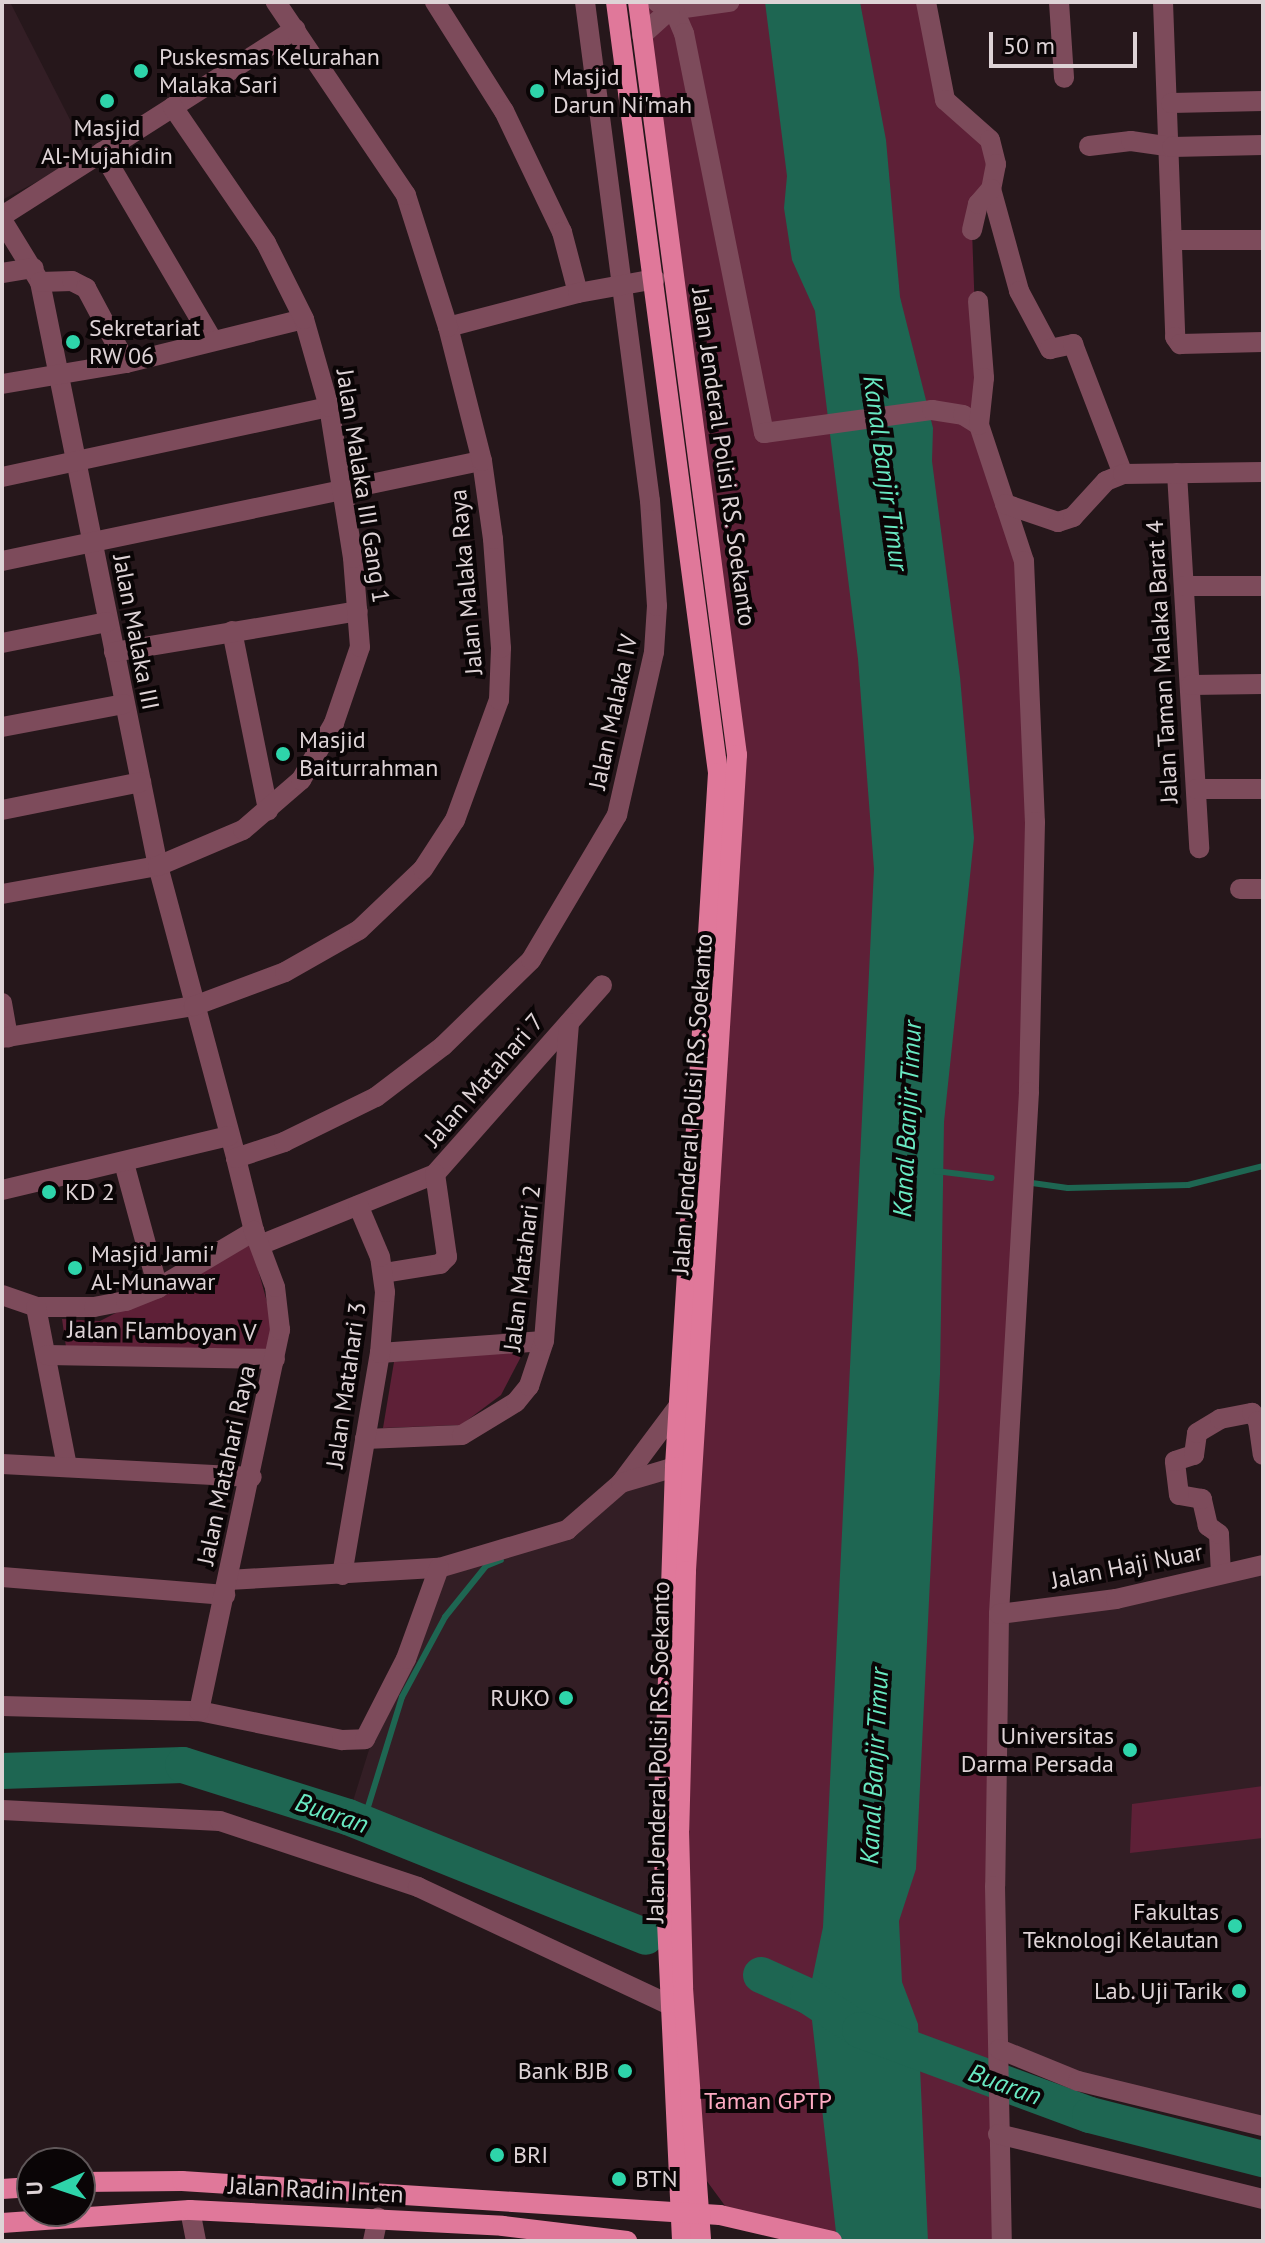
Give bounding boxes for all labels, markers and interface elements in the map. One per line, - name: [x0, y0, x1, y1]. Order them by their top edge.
- scale bar: [993, 16, 1141, 66]
- text: 50 m: [1003, 30, 1055, 61]
- place label: Puskesmas Kelurahan Malaka Sari: [159, 43, 380, 99]
- marker: Puskesmas Kelurahan Malaka Sari: [130, 60, 152, 82]
- place label: Masjid Darun Ni'mah: [553, 63, 692, 119]
- marker: Masjid Darun Ni'mah: [528, 82, 546, 100]
- marker: Masjid Al-Mujahidin: [98, 92, 116, 110]
- place label: Masjid Al-Mujahidin: [41, 114, 173, 170]
- street label: Jalan Jenderal Polisi RS. Soekanto: [686, 285, 762, 629]
- place label: Sekretariat RW 06: [89, 314, 200, 370]
- marker: Sekretariat RW 06: [64, 333, 82, 351]
- street label: Jalan Malaka III Gang 1: [330, 367, 396, 605]
- water label: Kanal Banjir Timur: [857, 373, 915, 573]
- street label: Jalan Malaka Raya: [444, 488, 488, 676]
- street label: Jalan Taman Malaka Barat 4: [1140, 519, 1184, 805]
- street label: Jalan Malaka III: [107, 552, 165, 712]
- street label: Jalan Malaka IV: [583, 632, 643, 792]
- place label: Masjid Baiturrahman: [299, 726, 438, 782]
- marker: Masjid Baiturrahman: [274, 745, 292, 763]
- street label: Jalan Jenderal Polisi RS. Soekanto: [666, 932, 718, 1276]
- street label: Jalan Matahari 7: [418, 1007, 550, 1153]
- water label: Kanal Banjir Timur: [886, 1019, 928, 1219]
- place label: KD 2: [65, 1178, 115, 1206]
- marker: KD 2: [40, 1183, 58, 1201]
- street label: Jalan Matahari 2: [498, 1183, 546, 1353]
- place label: Masjid Jami' Al-Munawar: [91, 1240, 215, 1296]
- marker: Masjid Jami' Al-Munawar: [66, 1259, 84, 1277]
- street label: Jalan Matahari 3: [320, 1300, 372, 1470]
- street label: Jalan Flamboyan V: [67, 1315, 257, 1347]
- street label: Jalan Matahari Raya: [191, 1363, 261, 1567]
- street label: Jalan Haji Nuar: [1049, 1537, 1205, 1595]
- street label: Jalan Jenderal Polisi RS. Soekanto: [641, 1580, 675, 1924]
- water label: Kanal Banjir Timur: [853, 1666, 895, 1866]
- place label: RUKO: [490, 1684, 550, 1712]
- marker: RUKO: [557, 1689, 575, 1707]
- place label: Universitas Darma Persada: [961, 1722, 1114, 1778]
- marker: Universitas Darma Persada: [1121, 1741, 1139, 1759]
- water label: Buaran: [291, 1786, 373, 1840]
- place label: Fakultas Teknologi Kelautan: [1023, 1898, 1219, 1954]
- marker: Fakultas Teknologi Kelautan: [1226, 1917, 1244, 1935]
- place label: Lab. Uji Tarik: [1091, 1977, 1223, 2005]
- marker: Lab. Uji Tarik: [1230, 1982, 1248, 2000]
- water label: Buaran: [964, 2056, 1046, 2112]
- place label: Bank BJB: [517, 2057, 609, 2085]
- marker: Bank BJB: [616, 2062, 634, 2080]
- park label: Taman GPTP: [704, 2087, 832, 2115]
- place label: BRI: [513, 2141, 548, 2169]
- marker: BRI: [488, 2146, 506, 2164]
- north arrow: [16, 2147, 96, 2227]
- place label: BTN: [635, 2165, 678, 2193]
- marker: BTN: [610, 2170, 628, 2188]
- street label: Jalan Radin Inten: [228, 2171, 404, 2209]
- text: U: [20, 2181, 48, 2196]

